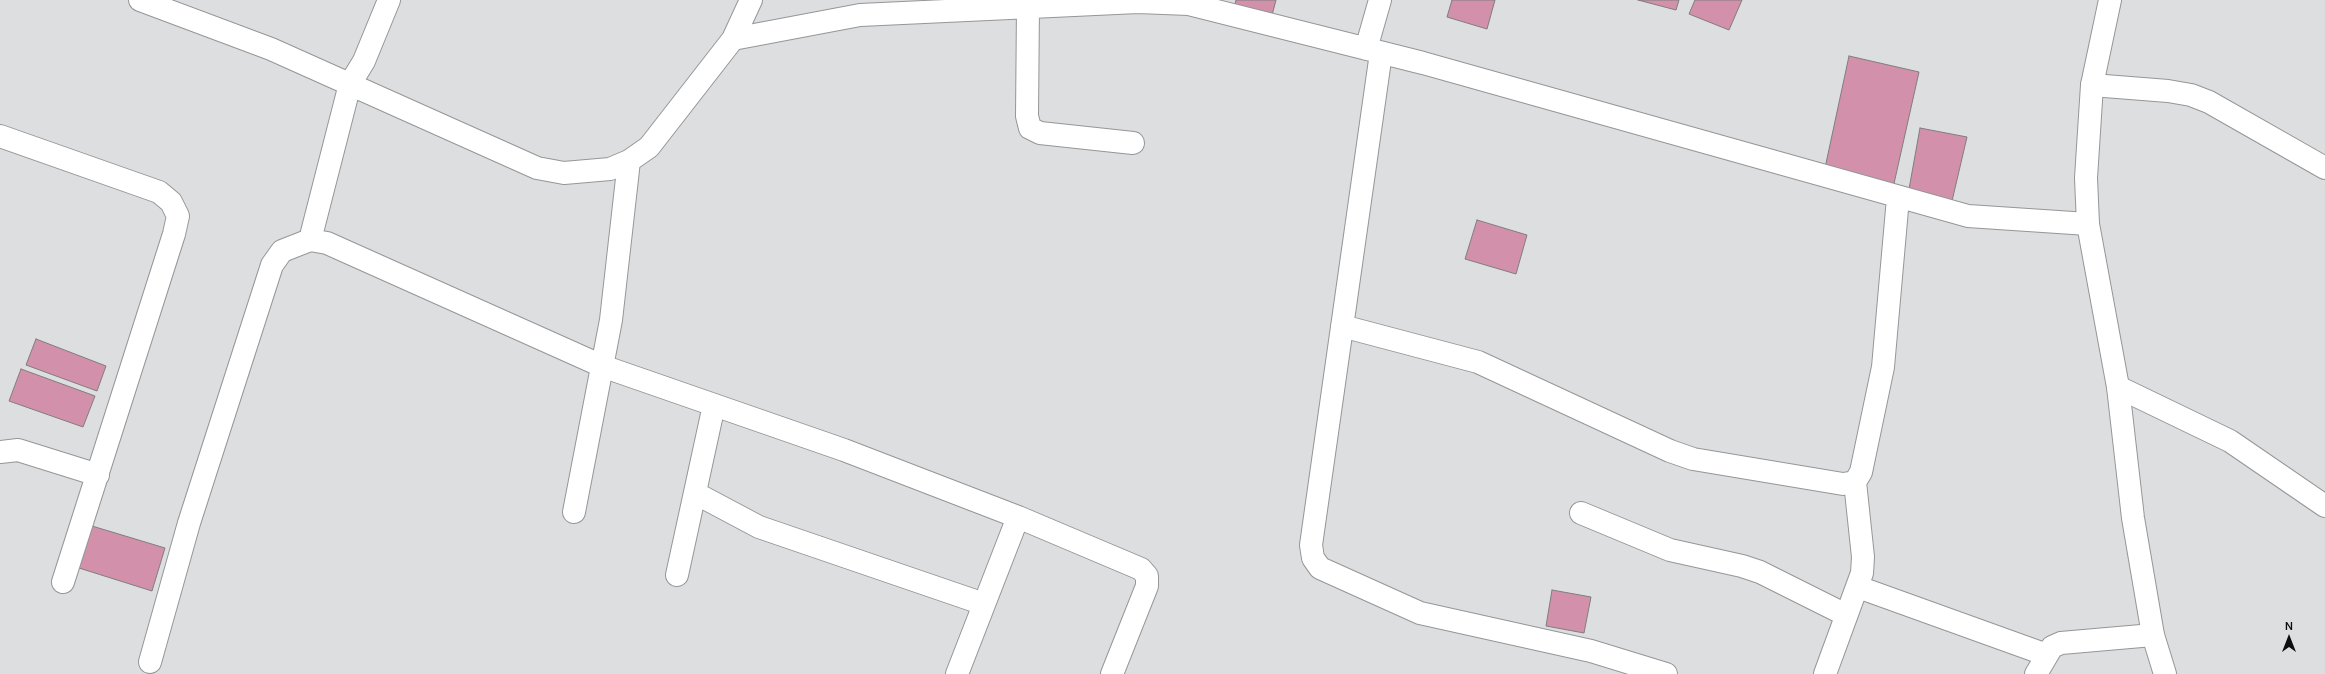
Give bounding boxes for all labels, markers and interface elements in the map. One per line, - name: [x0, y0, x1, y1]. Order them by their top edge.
- north arrow: [2269, 618, 2309, 658]
- text: N: [2285, 618, 2293, 633]

